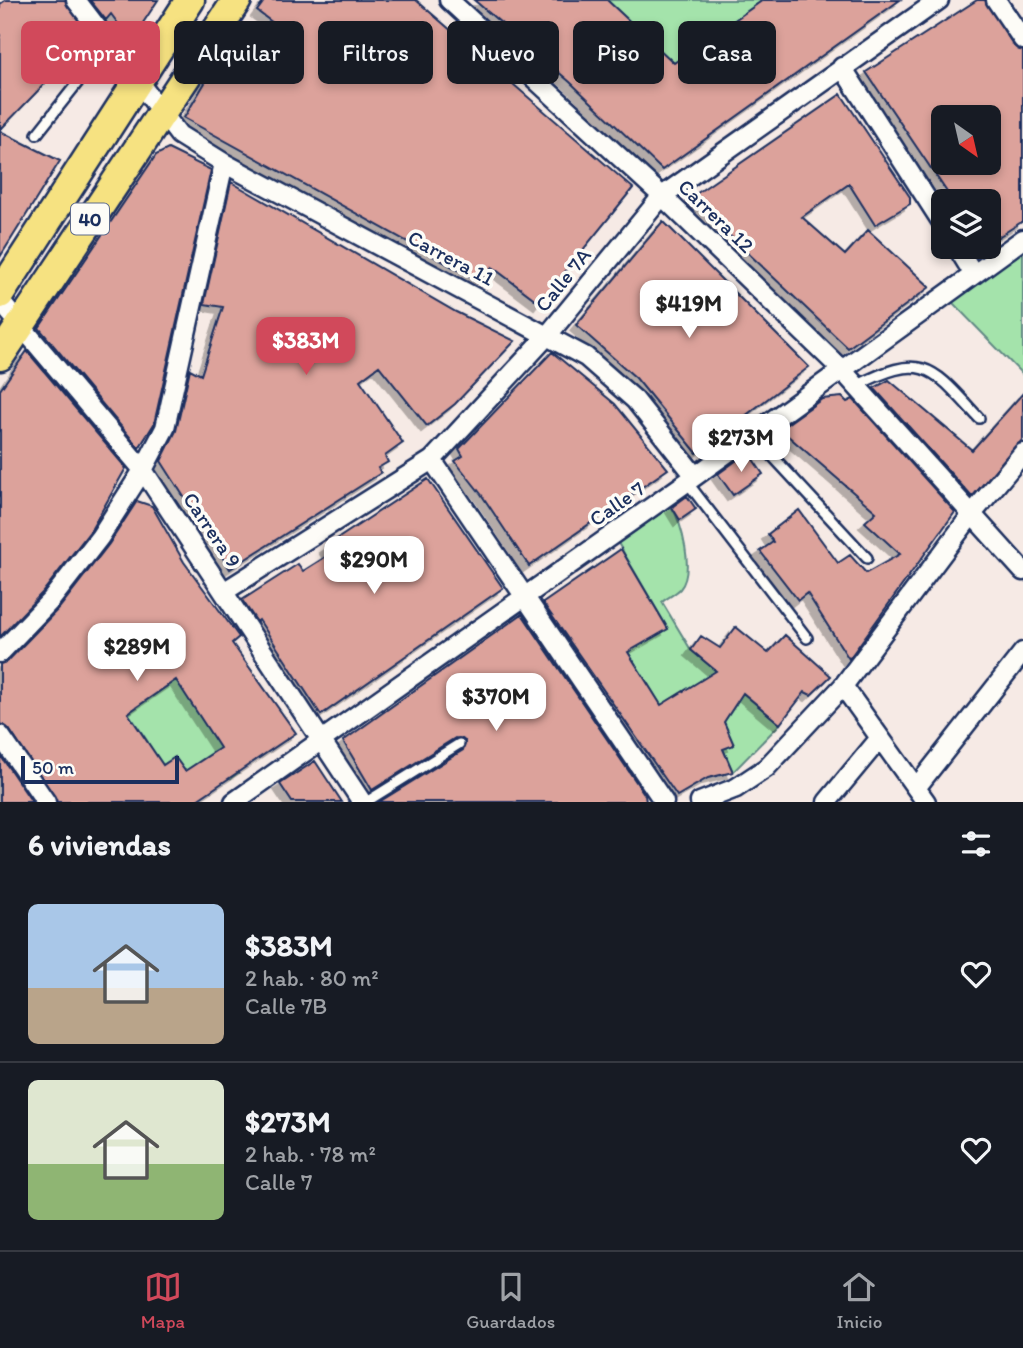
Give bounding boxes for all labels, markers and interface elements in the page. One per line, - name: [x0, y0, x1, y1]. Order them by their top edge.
- chip: Comprar: [21, 21, 160, 84]
- chip: Alquilar: [174, 21, 304, 84]
- chip: Filtros: [318, 21, 433, 84]
- chip: Nuevo: [447, 21, 559, 84]
- chip: Piso: [573, 21, 664, 84]
- chip: Casa: [678, 21, 776, 84]
- north arrow: [931, 105, 1001, 175]
- map controls: [931, 105, 1001, 259]
- street label: Carrera 12: [673, 174, 759, 258]
- button: layers: [931, 189, 1001, 259]
- road number: 40: [71, 204, 109, 234]
- street label: Carrera 11: [404, 224, 499, 291]
- street label: Calle 7A: [529, 242, 596, 317]
- pin: $419M: [640, 280, 738, 340]
- text: $419M: [656, 289, 722, 317]
- pin: $383M: [257, 318, 355, 377]
- text: $383M: [272, 326, 340, 354]
- pin: $273M: [692, 414, 790, 474]
- text: $273M: [708, 423, 774, 451]
- street label: Calle 7: [584, 476, 649, 531]
- street label: Carrera 9: [178, 487, 247, 572]
- pin: $290M: [325, 536, 423, 596]
- text: $290M: [340, 545, 408, 573]
- pin: $289M: [88, 624, 186, 683]
- text: $289M: [104, 632, 170, 660]
- pin: $370M: [447, 674, 545, 733]
- text: $370M: [462, 682, 530, 710]
- scale bar: [21, 753, 178, 785]
- text: 50 m: [32, 756, 74, 779]
- icon: filters: [957, 825, 995, 863]
- text: 6 viviendas: [28, 826, 171, 863]
- text: $383M: [245, 927, 333, 964]
- icon: home: [84, 932, 168, 1016]
- icon: heart: [957, 955, 995, 993]
- text: 2 hab. · 80 m²: [245, 964, 379, 992]
- text: Calle 7B: [245, 992, 327, 1020]
- text: $273M: [245, 1103, 331, 1140]
- icon: home: [84, 1108, 168, 1192]
- icon: heart: [957, 1131, 995, 1169]
- text: 2 hab. · 78 m²: [245, 1140, 376, 1168]
- text: Calle 7: [245, 1168, 312, 1196]
- tab: Mapa: [141, 1268, 185, 1333]
- tab: Guardados: [466, 1268, 555, 1333]
- tab: Inicio: [837, 1268, 882, 1333]

